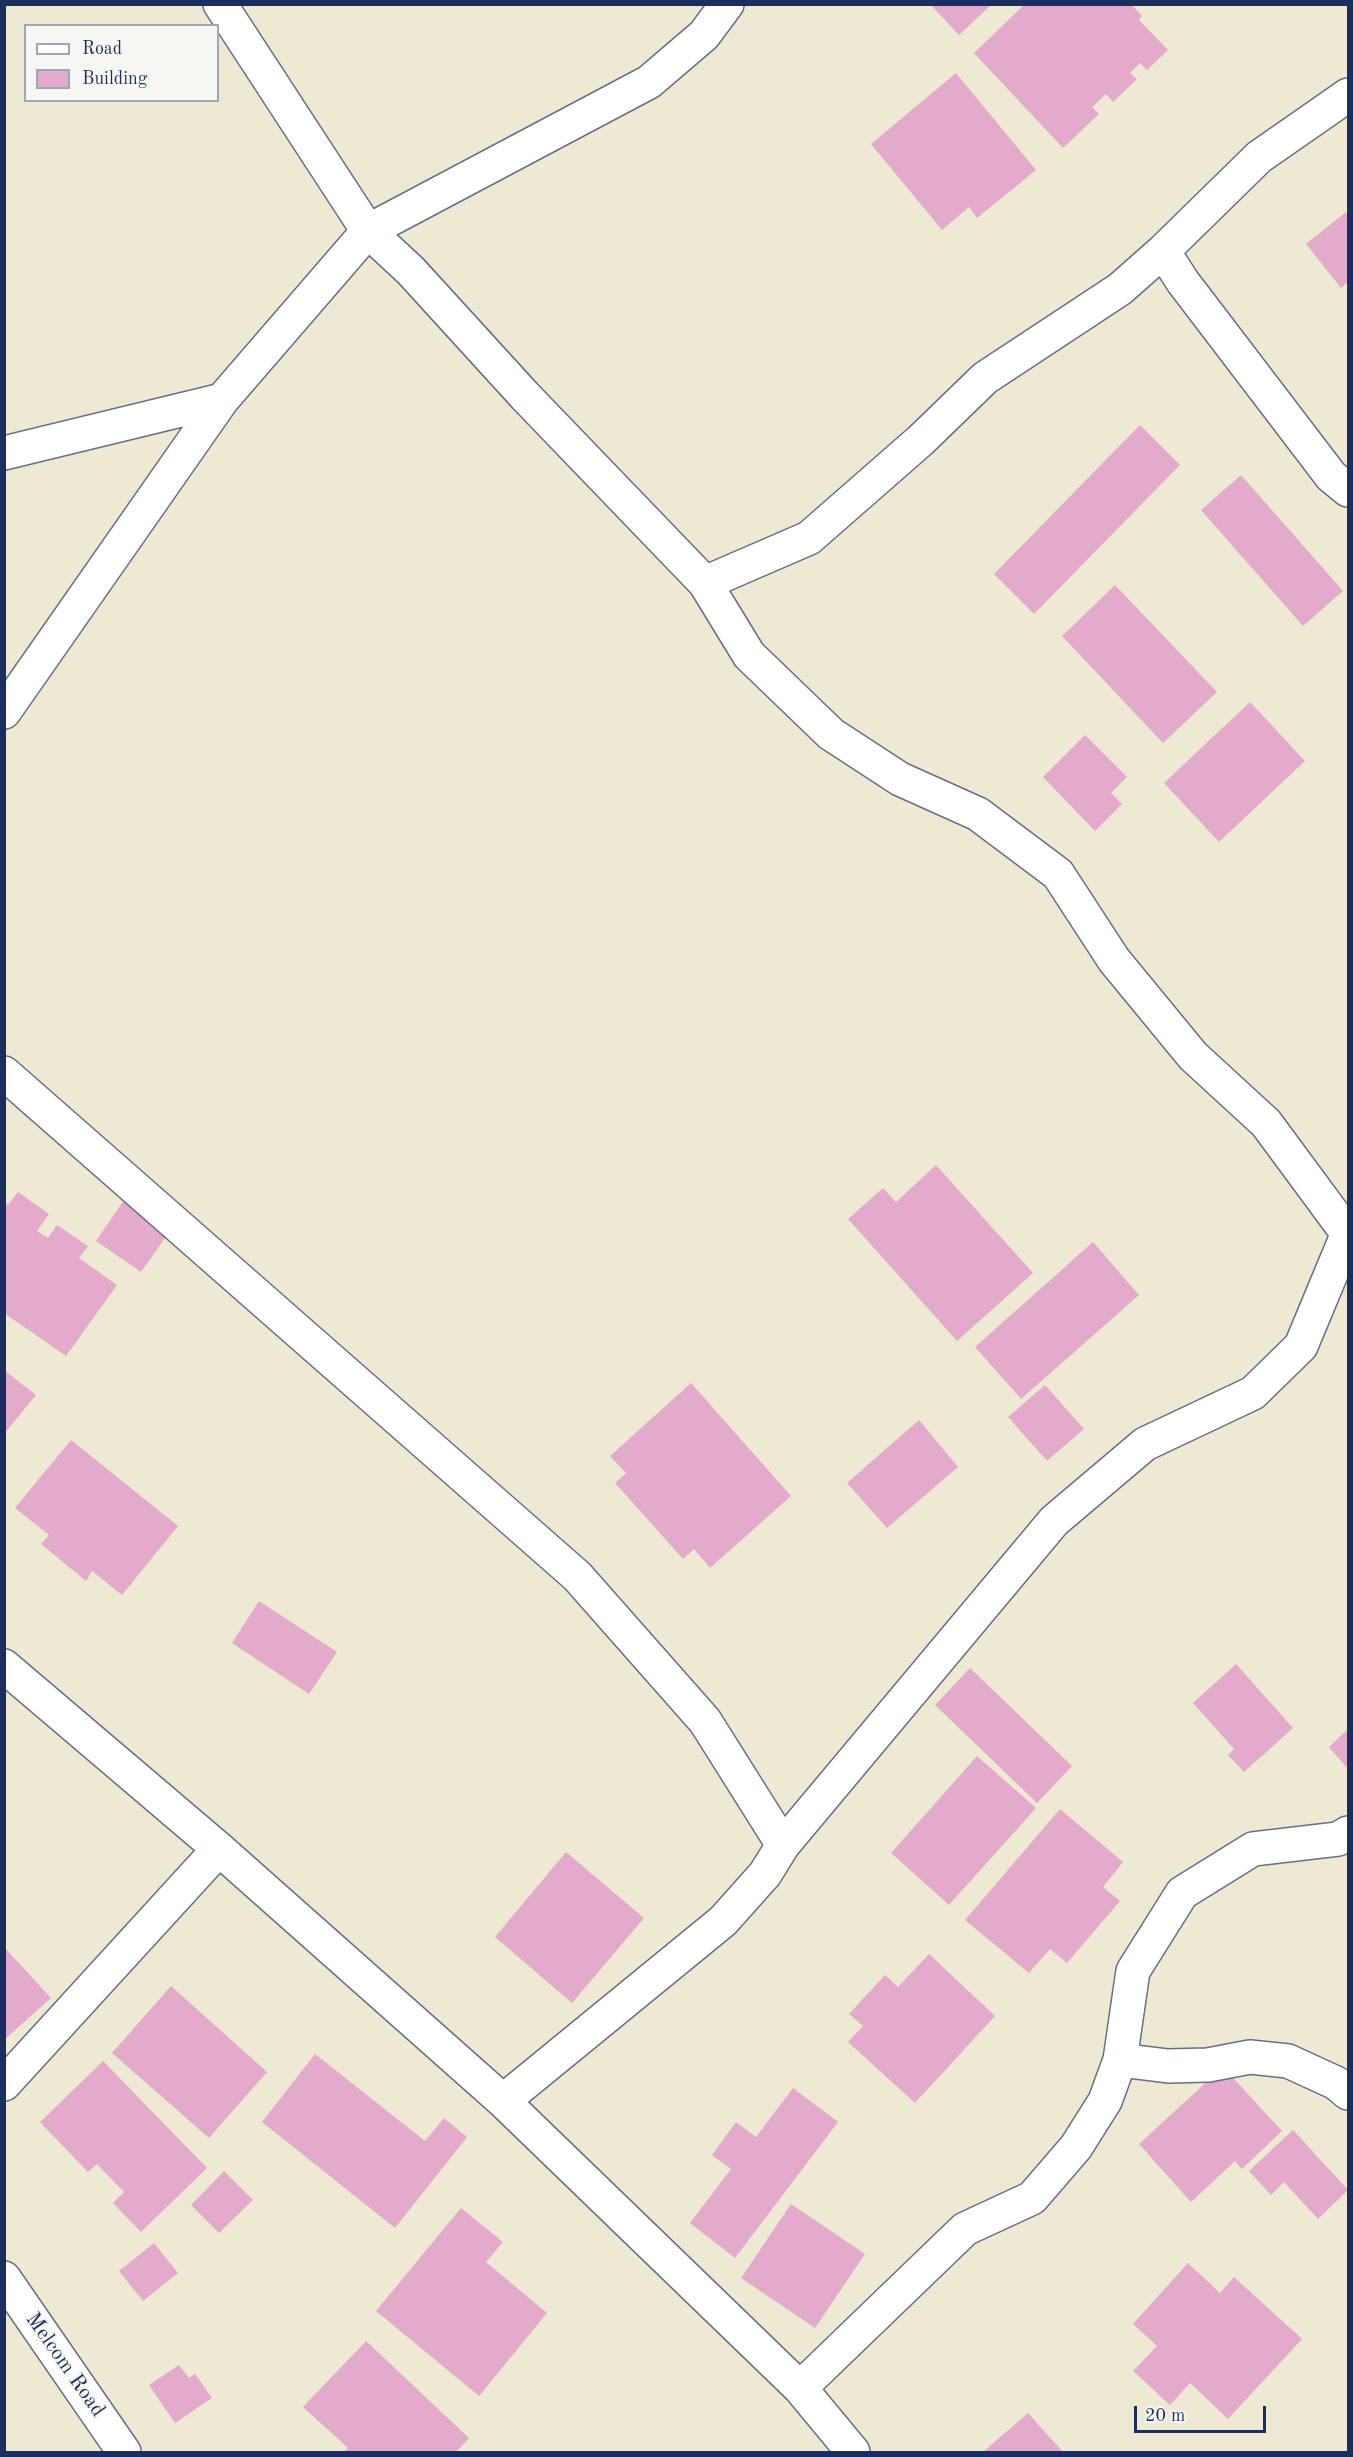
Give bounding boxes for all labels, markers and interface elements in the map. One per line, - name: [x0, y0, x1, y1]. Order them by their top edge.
- legend: [24, 24, 219, 102]
- text: Road: [82, 40, 122, 58]
- text: Building: [82, 70, 147, 88]
- street label: Melcom Road: [20, 2308, 110, 2422]
- scale bar: [1137, 2394, 1269, 2432]
- text: 20 m: [1145, 2407, 1185, 2425]

